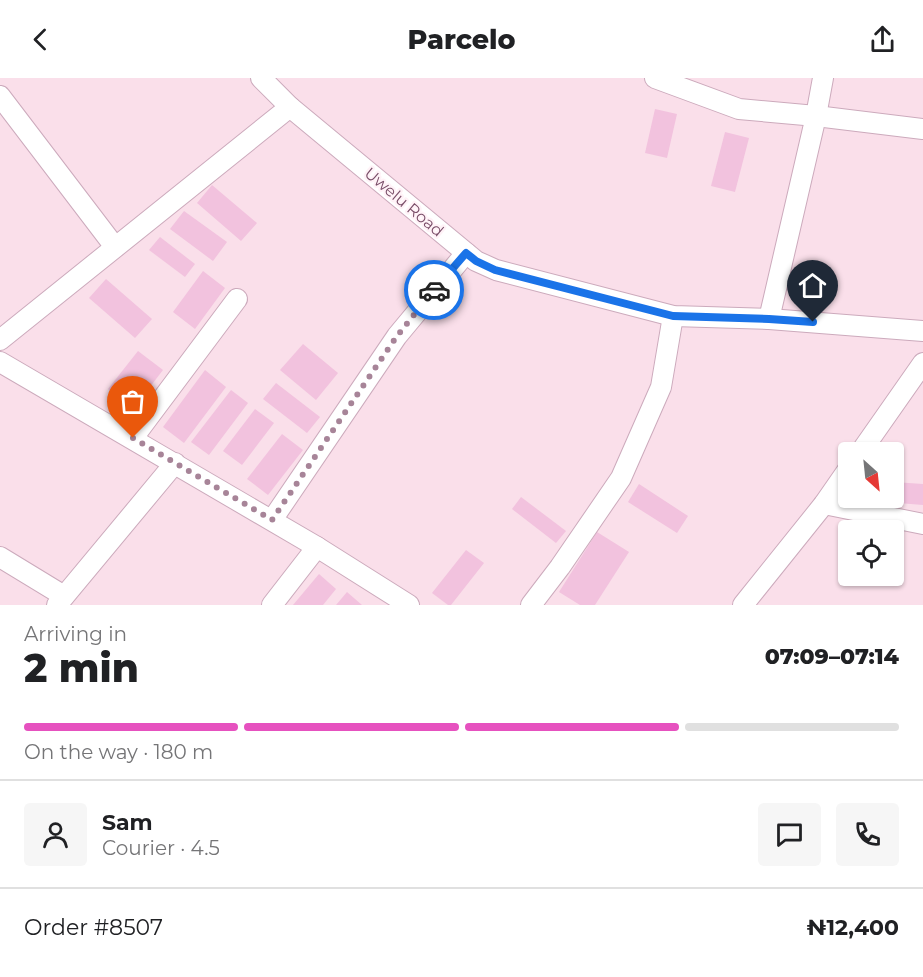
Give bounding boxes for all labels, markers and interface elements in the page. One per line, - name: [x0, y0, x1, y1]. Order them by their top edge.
- icon: back: [24, 23, 57, 56]
- text: Parcelo: [407, 23, 516, 56]
- icon: share: [866, 23, 899, 56]
- street label: Uwelu Road: [361, 163, 447, 241]
- courier: [404, 260, 464, 320]
- pin: [787, 260, 838, 322]
- icon: home: [796, 269, 829, 302]
- icon: car: [418, 274, 451, 307]
- pin: [107, 376, 158, 438]
- icon: bag: [116, 385, 149, 418]
- north arrow: [838, 442, 904, 508]
- map controls: [838, 442, 904, 586]
- button: locate: [838, 520, 904, 586]
- text: Arriving in: [24, 622, 127, 646]
- text: 07:09–07:14: [765, 643, 899, 670]
- text: 2 min: [24, 644, 139, 692]
- text: On the way · 180 m: [24, 740, 213, 764]
- button: person: [24, 803, 87, 866]
- button: chat: [758, 803, 821, 866]
- button: phone: [836, 803, 899, 866]
- text: Sam: [102, 809, 153, 836]
- text: Courier · 4.5: [102, 836, 220, 860]
- text: Order #8507: [24, 914, 163, 941]
- text: ₦12,400: [807, 914, 899, 941]

